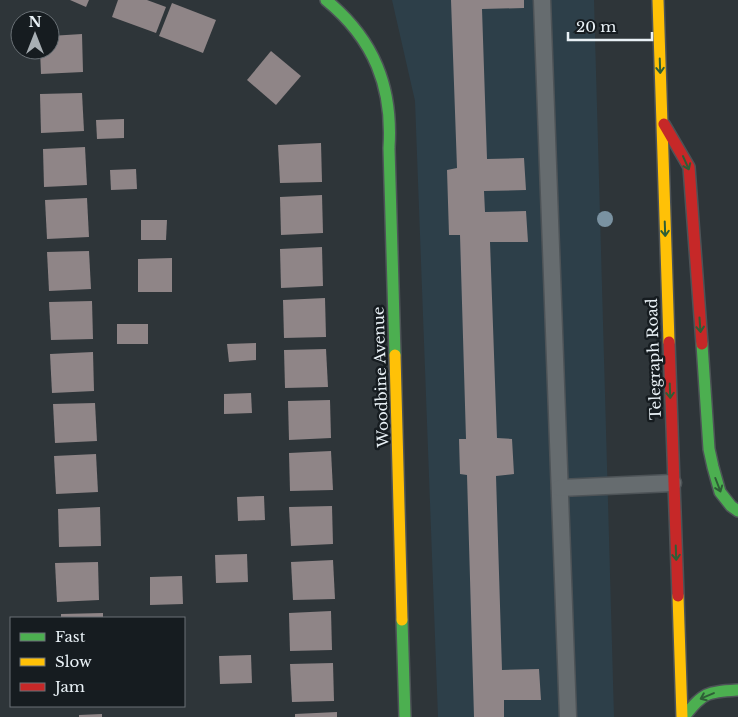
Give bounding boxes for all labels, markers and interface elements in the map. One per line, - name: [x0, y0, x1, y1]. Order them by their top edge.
- north arrow: [10, 10, 60, 60]
- scale bar: [568, 10, 652, 42]
- text: N: [28, 13, 42, 31]
- text: 20 m: [576, 17, 616, 36]
- one-way arrow: [656, 58, 665, 74]
- one-way arrow: [681, 156, 691, 171]
- one-way arrow: [661, 220, 670, 236]
- street label: Telegraph Road: [642, 298, 665, 420]
- street label: Woodbine Avenue: [369, 306, 392, 449]
- one-way arrow: [696, 316, 705, 332]
- one-way arrow: [666, 383, 675, 399]
- one-way arrow: [714, 477, 723, 492]
- one-way arrow: [671, 545, 680, 561]
- legend: [10, 617, 185, 707]
- text: Fast: [55, 627, 86, 646]
- text: Slow: [55, 652, 92, 671]
- text: Jam: [53, 677, 85, 696]
- one-way arrow: [700, 691, 715, 701]

